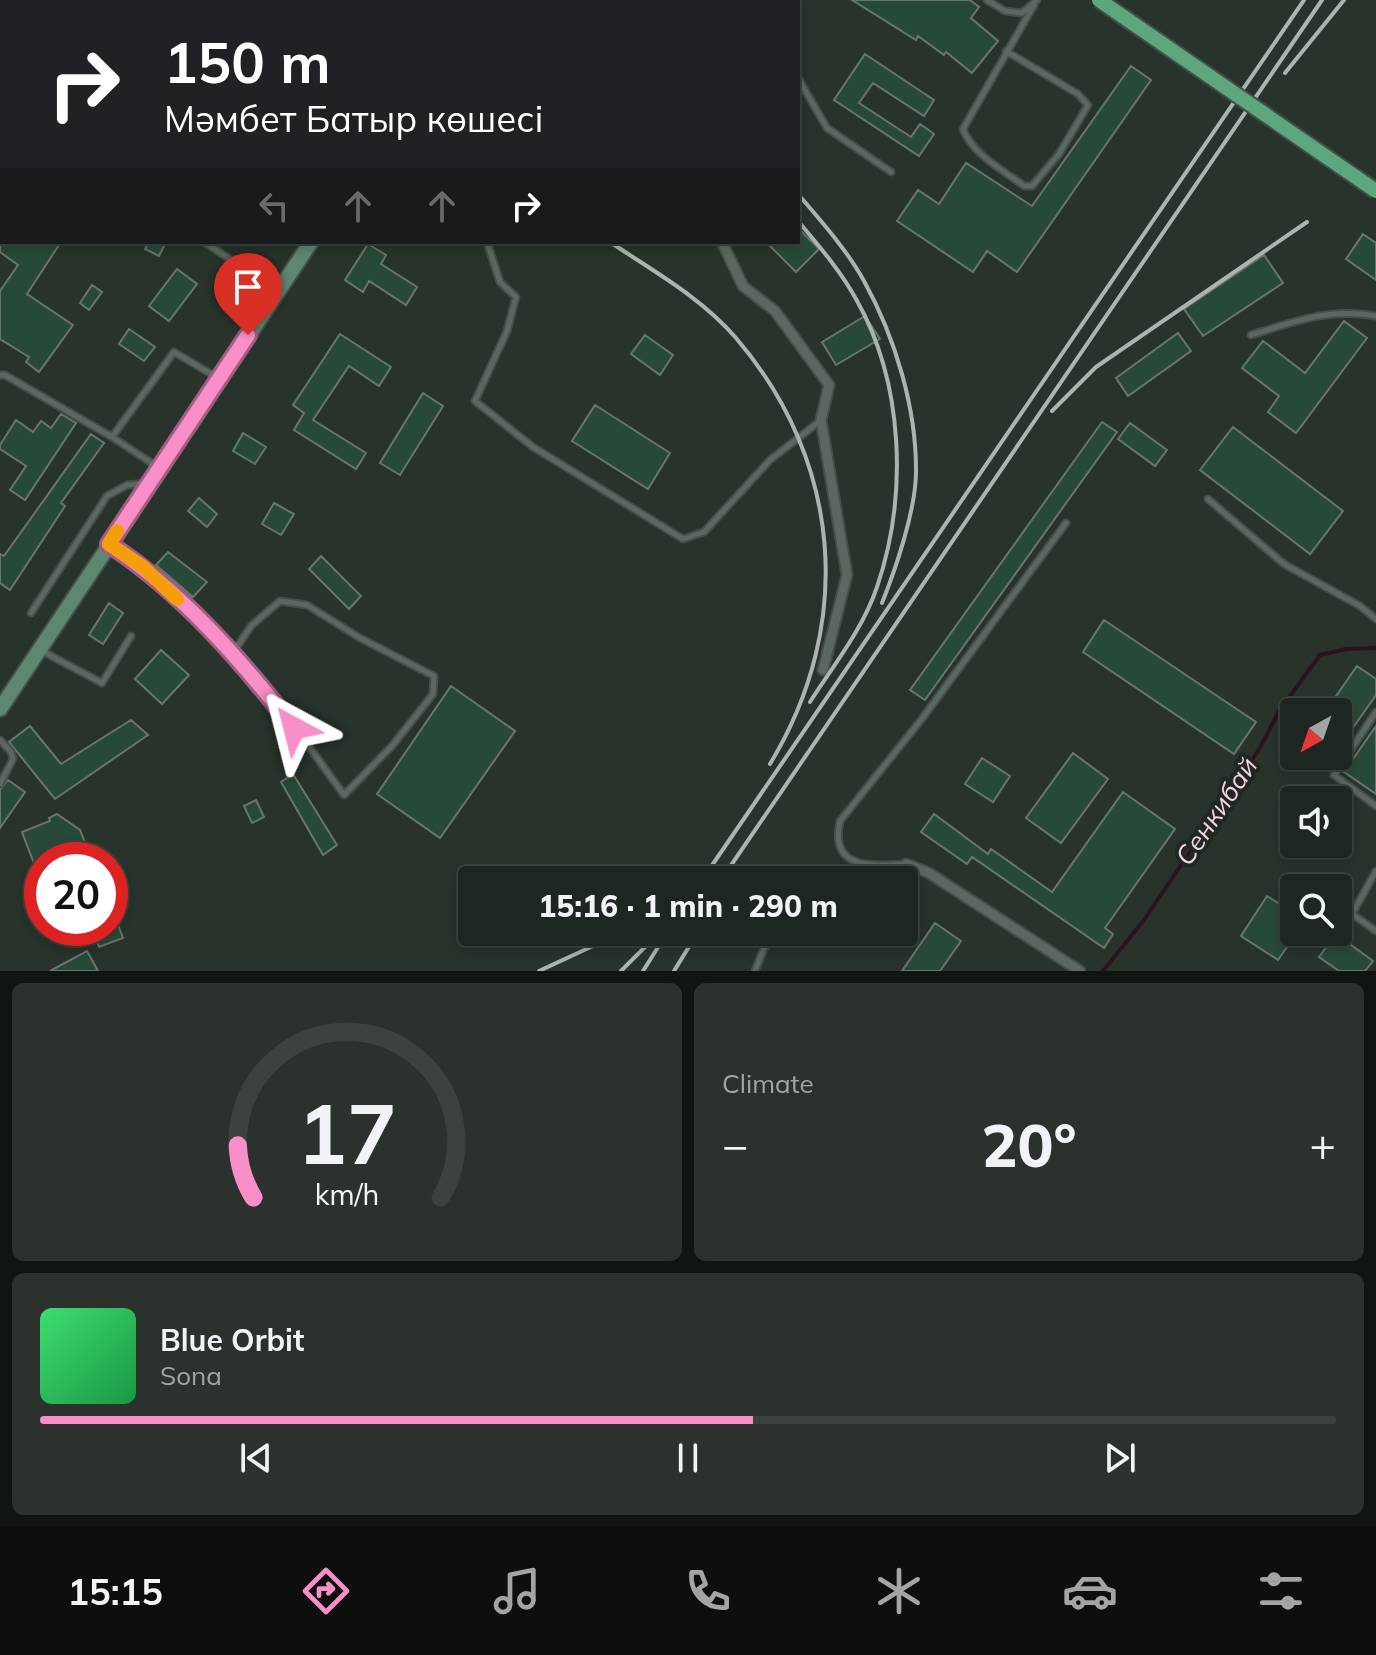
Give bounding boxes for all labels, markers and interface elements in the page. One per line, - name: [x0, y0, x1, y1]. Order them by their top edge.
- text: 150 m: [164, 27, 331, 97]
- icon: right: [32, 32, 136, 136]
- text: Мәмбет Батыр көшесі: [164, 96, 543, 141]
- icon: left: [252, 184, 296, 228]
- icon: ahead: [336, 184, 380, 228]
- icon: ahead: [420, 184, 464, 228]
- icon: right: [504, 184, 548, 228]
- pin: [214, 253, 282, 335]
- icon: arrive: [226, 265, 270, 309]
- position arrow: [252, 686, 336, 770]
- north arrow: [1280, 698, 1352, 770]
- map controls: [1280, 698, 1352, 946]
- water label: Сенкибай: [1168, 751, 1264, 871]
- button: sound: [1280, 786, 1352, 858]
- speed limit sign: 20: [24, 842, 128, 946]
- button: search: [1280, 874, 1352, 946]
- text: 15:16 · 1 min · 290 m: [538, 887, 838, 925]
- text: Climate: [722, 1067, 814, 1100]
- text: 17: [297, 1080, 397, 1185]
- text: 20°: [981, 1107, 1077, 1182]
- text: −: [722, 1117, 748, 1172]
- text: +: [1310, 1117, 1336, 1172]
- text: km/h: [315, 1176, 379, 1212]
- text: Blue Orbit: [160, 1321, 304, 1359]
- text: Sona: [160, 1359, 222, 1392]
- icon: previous: [234, 1436, 278, 1480]
- icon: pause: [666, 1436, 710, 1480]
- icon: next: [1098, 1436, 1142, 1480]
- icon: directions: [298, 1563, 354, 1619]
- icon: music: [489, 1563, 545, 1619]
- icon: phone: [680, 1563, 736, 1619]
- icon: climate: [871, 1563, 927, 1619]
- icon: car: [1062, 1563, 1118, 1619]
- icon: filters: [1253, 1563, 1309, 1619]
- text: 15:15: [67, 1569, 163, 1614]

